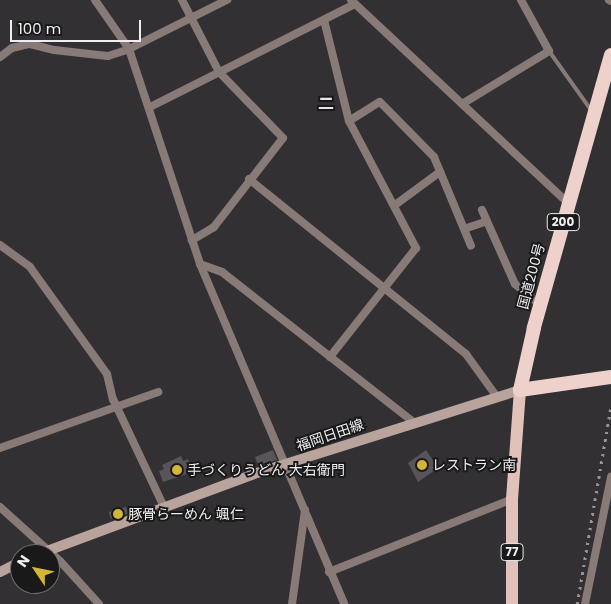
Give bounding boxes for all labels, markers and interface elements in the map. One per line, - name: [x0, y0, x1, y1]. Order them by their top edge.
- scale bar: [12, 10, 144, 42]
- text: 100 m: [18, 18, 61, 39]
- district label: 二: [318, 94, 334, 114]
- road number: 200: [547, 212, 579, 232]
- street label: 国道200号: [514, 241, 548, 311]
- street label: 福岡日田線: [294, 416, 366, 454]
- place label: レストラン南: [432, 457, 516, 473]
- marker: レストラン南: [416, 459, 428, 471]
- place label: 手づくりうどん 大右衛門: [187, 462, 345, 478]
- marker: 手づくりうどん 大右衛門: [171, 464, 183, 476]
- place label: 豚骨らーめん 颯仁: [128, 506, 244, 522]
- marker: 豚骨らーめん 颯仁: [112, 508, 124, 520]
- road number: 77: [500, 542, 524, 562]
- north arrow: [10, 544, 60, 594]
- text: N: [12, 551, 35, 571]

